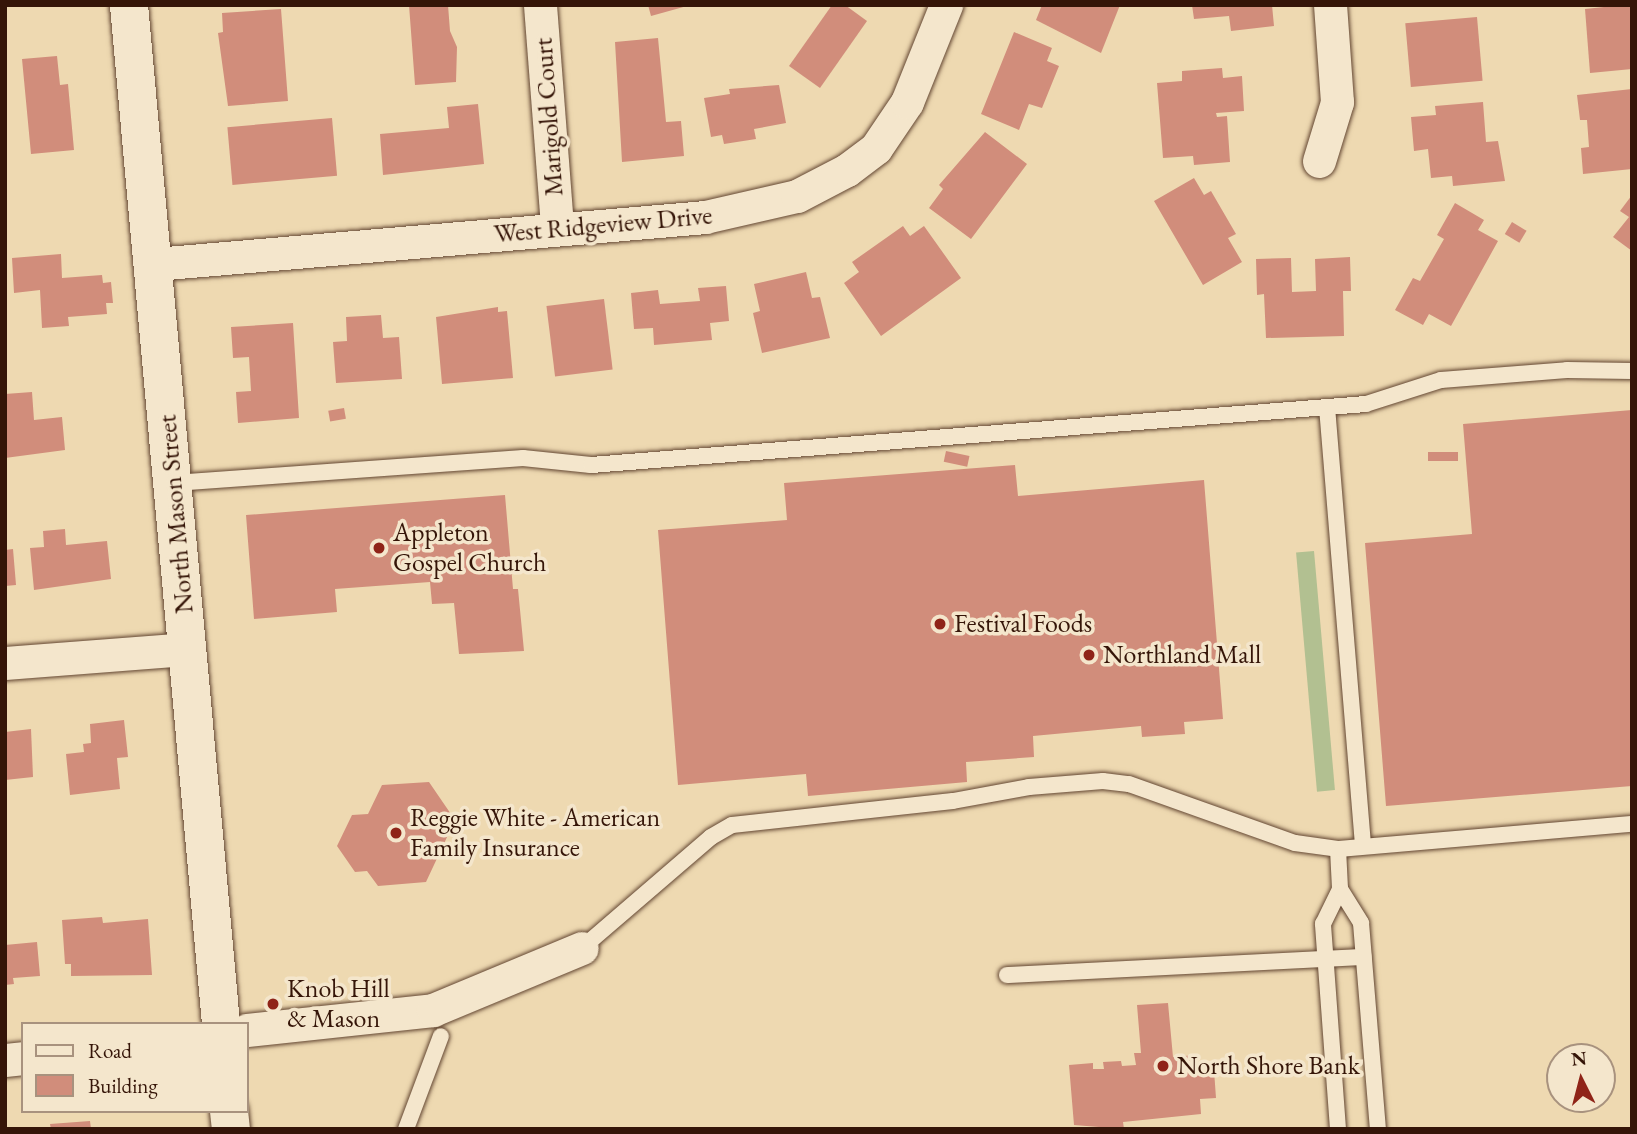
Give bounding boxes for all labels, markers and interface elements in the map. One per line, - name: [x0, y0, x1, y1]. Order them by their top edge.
- street label: Marigold Court: [528, 37, 570, 197]
- street label: West Ridgeview Drive: [493, 200, 713, 250]
- street label: North Mason Street: [152, 413, 200, 615]
- place label: Appleton Gospel Church: [393, 517, 547, 578]
- marker: Appleton Gospel Church: [371, 540, 387, 556]
- place label: Festival Foods: [954, 608, 1092, 640]
- marker: Festival Foods: [932, 616, 948, 632]
- place label: Northland Mall: [1103, 639, 1261, 671]
- marker: Northland Mall: [1081, 647, 1097, 663]
- place label: Reggie White - American Family Insurance: [410, 802, 660, 864]
- marker: Reggie White - American Family Insurance: [388, 825, 404, 841]
- place label: Knob Hill & Mason: [287, 973, 390, 1034]
- marker: Knob Hill & Mason: [265, 996, 281, 1012]
- legend: [21, 1022, 248, 1113]
- text: Road: [88, 1037, 132, 1064]
- north arrow: [1546, 1043, 1616, 1113]
- text: N: [1570, 1045, 1588, 1072]
- place label: North Shore Bank: [1177, 1050, 1360, 1082]
- marker: North Shore Bank: [1155, 1058, 1171, 1074]
- text: Building: [88, 1072, 158, 1099]

